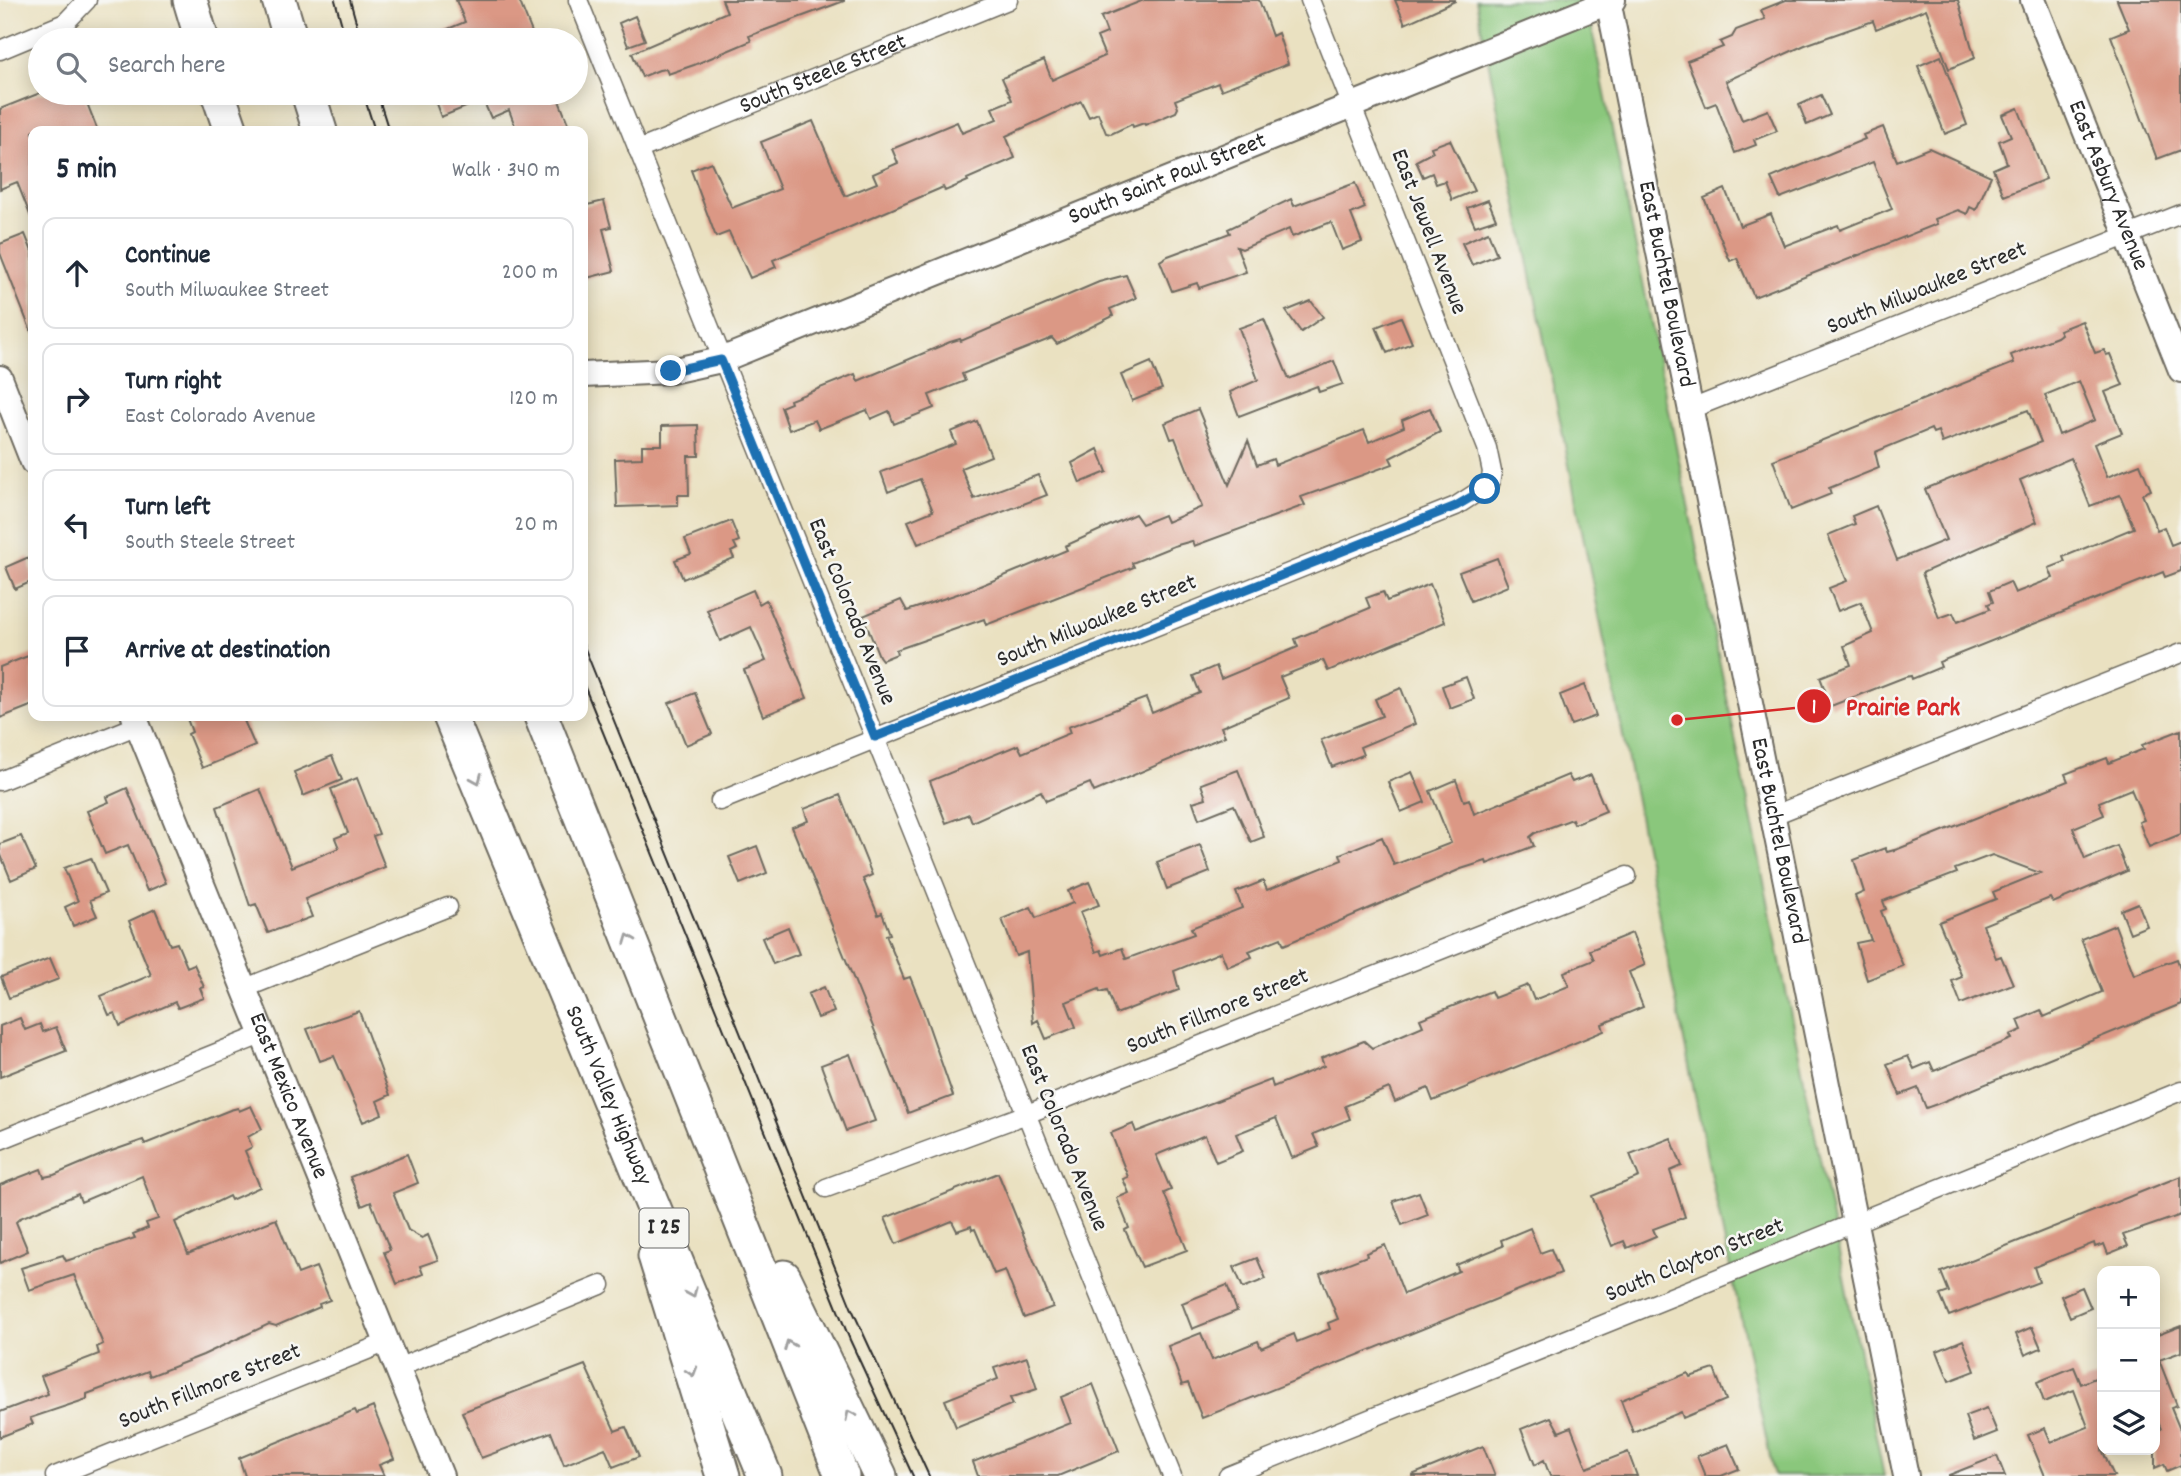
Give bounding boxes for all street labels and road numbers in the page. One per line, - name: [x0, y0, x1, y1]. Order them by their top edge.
- street label: South Steele Street: [735, 26, 912, 124]
- street label: East Asbury Avenue: [2058, 96, 2157, 276]
- street label: South Saint Paul Street: [1064, 124, 1272, 235]
- street label: East Jewell Avenue: [1381, 144, 1475, 320]
- street label: East Buchtel Boulevard: [1628, 178, 1703, 390]
- street label: South Milwaukee Street: [1822, 233, 2032, 345]
- street label: East Colorado Avenue: [798, 513, 904, 711]
- street label: South Milwaukee Street: [992, 566, 1202, 678]
- street label: East Buchtel Boulevard: [1740, 735, 1815, 947]
- street label: South Fillmore Street: [1122, 960, 1314, 1064]
- street label: South Valley Highway: [555, 1001, 660, 1192]
- street label: East Mexico Avenue: [239, 1008, 336, 1184]
- street label: East Colorado Avenue: [1010, 1039, 1116, 1237]
- road number: I 25: [640, 1208, 688, 1247]
- street label: South Clayton Street: [1601, 1210, 1790, 1312]
- street label: South Fillmore Street: [114, 1335, 306, 1439]

